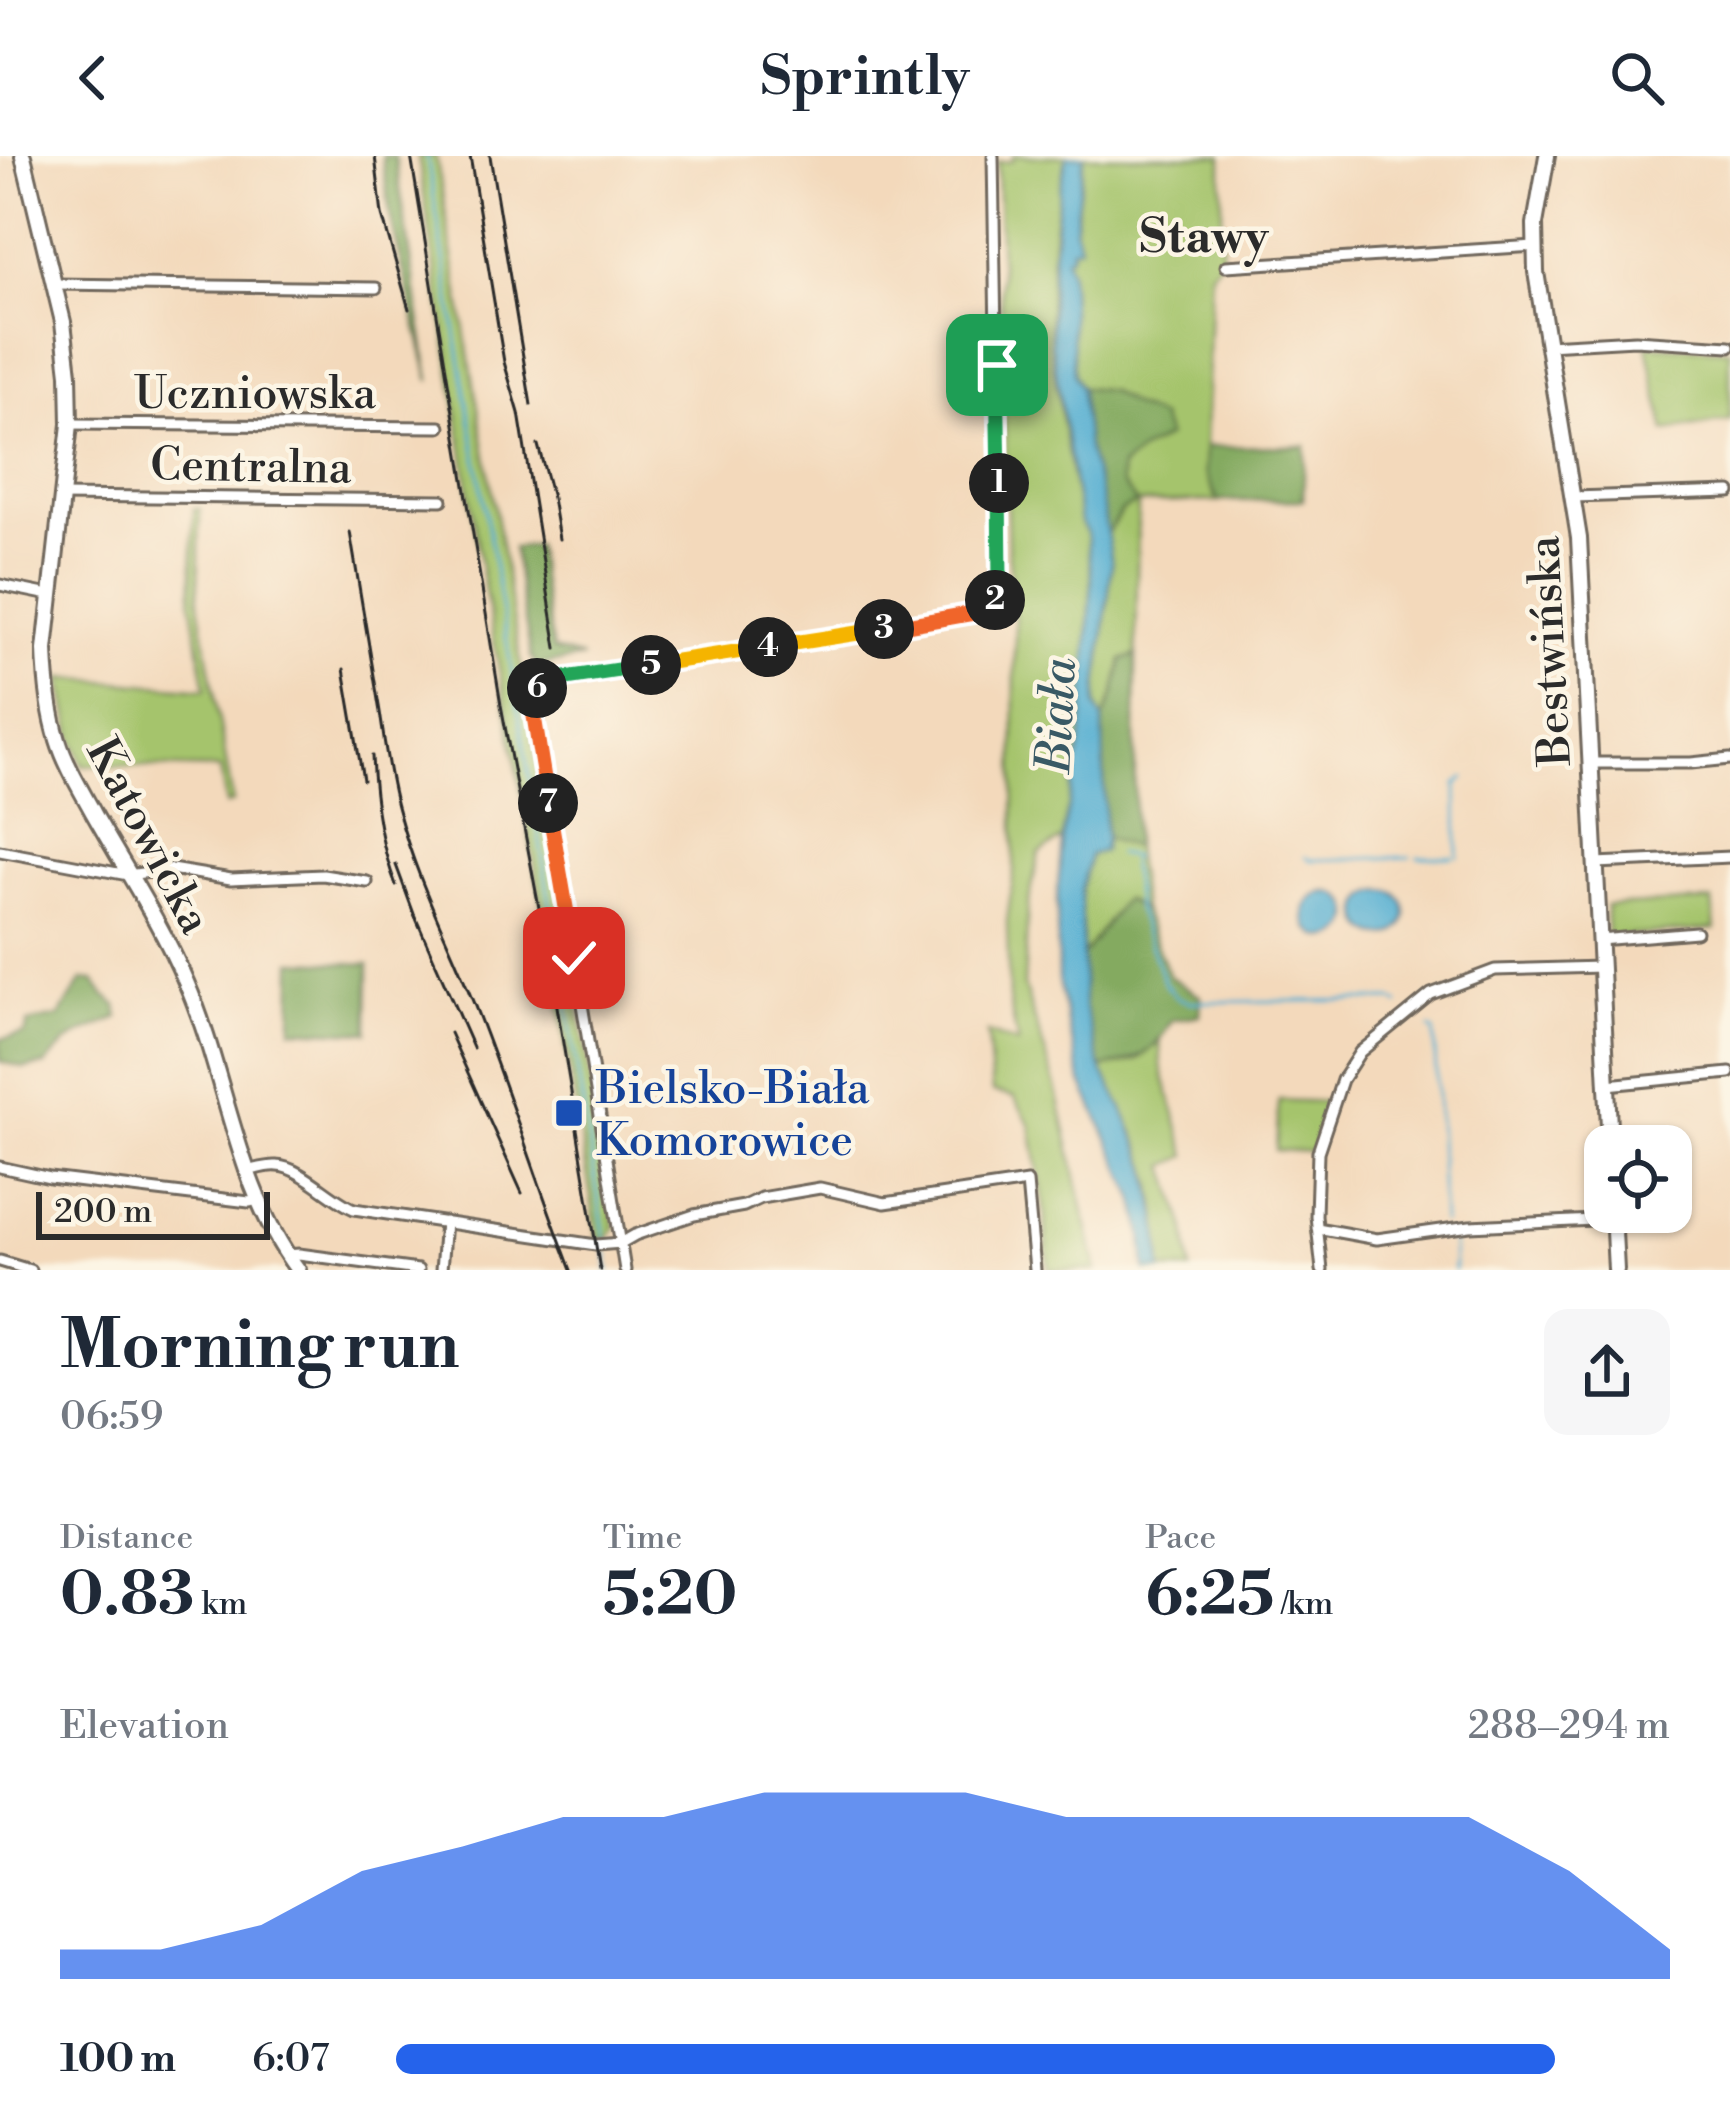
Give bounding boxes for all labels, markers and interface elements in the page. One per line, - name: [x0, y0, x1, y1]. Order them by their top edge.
- text: Sprintly: [760, 44, 970, 112]
- icon: back: [60, 45, 126, 111]
- icon: search: [1604, 45, 1670, 111]
- district label: Stawy: [1139, 208, 1270, 268]
- pin: [946, 314, 1048, 416]
- icon: arrive: [964, 332, 1030, 398]
- street label: Uczniowska: [134, 366, 376, 423]
- street label: Centralna: [150, 437, 352, 498]
- pin: 1: [969, 453, 1029, 513]
- text: 1: [991, 462, 1007, 503]
- street label: Bestwińska: [1516, 534, 1585, 768]
- pin: 2: [965, 570, 1025, 630]
- text: 2: [985, 579, 1005, 620]
- pin: 3: [854, 599, 914, 659]
- text: 3: [874, 608, 894, 649]
- pin: 4: [738, 617, 798, 677]
- text: 4: [757, 626, 779, 667]
- pin: 5: [621, 635, 681, 695]
- text: 5: [641, 644, 661, 685]
- water label: Biała: [1025, 656, 1091, 777]
- pin: 6: [507, 658, 567, 718]
- text: 6: [527, 667, 547, 708]
- street label: Katowicka: [73, 729, 223, 944]
- pin: 7: [518, 773, 578, 833]
- text: 7: [538, 782, 558, 823]
- pin: [523, 907, 625, 1009]
- icon: check: [541, 925, 607, 991]
- place label: Bielsko-Biała Komorowice: [595, 1061, 870, 1170]
- marker: Bielsko-Biała Komorowice: [553, 1097, 585, 1129]
- map controls: [1584, 1125, 1692, 1233]
- button: locate: [1584, 1125, 1692, 1233]
- scale bar: [36, 1186, 270, 1239]
- text: 200 m: [54, 1192, 152, 1233]
- text: Morning run: [60, 1306, 459, 1389]
- button: share: [1544, 1309, 1670, 1435]
- text: 06:59: [60, 1393, 163, 1442]
- text: Distance: [60, 1518, 193, 1559]
- text: Time: [603, 1518, 682, 1559]
- text: Pace: [1145, 1518, 1216, 1559]
- text: 0.83: [60, 1559, 194, 1634]
- text: 5:20: [603, 1559, 737, 1634]
- text: 6:25: [1145, 1559, 1274, 1634]
- text: km: [194, 1584, 247, 1625]
- text: /km: [1274, 1584, 1333, 1625]
- text: Elevation: [60, 1702, 229, 1751]
- text: 288–294 m: [1468, 1702, 1670, 1751]
- text: 100 m: [60, 2035, 176, 2084]
- text: 6:07: [252, 2035, 330, 2084]

